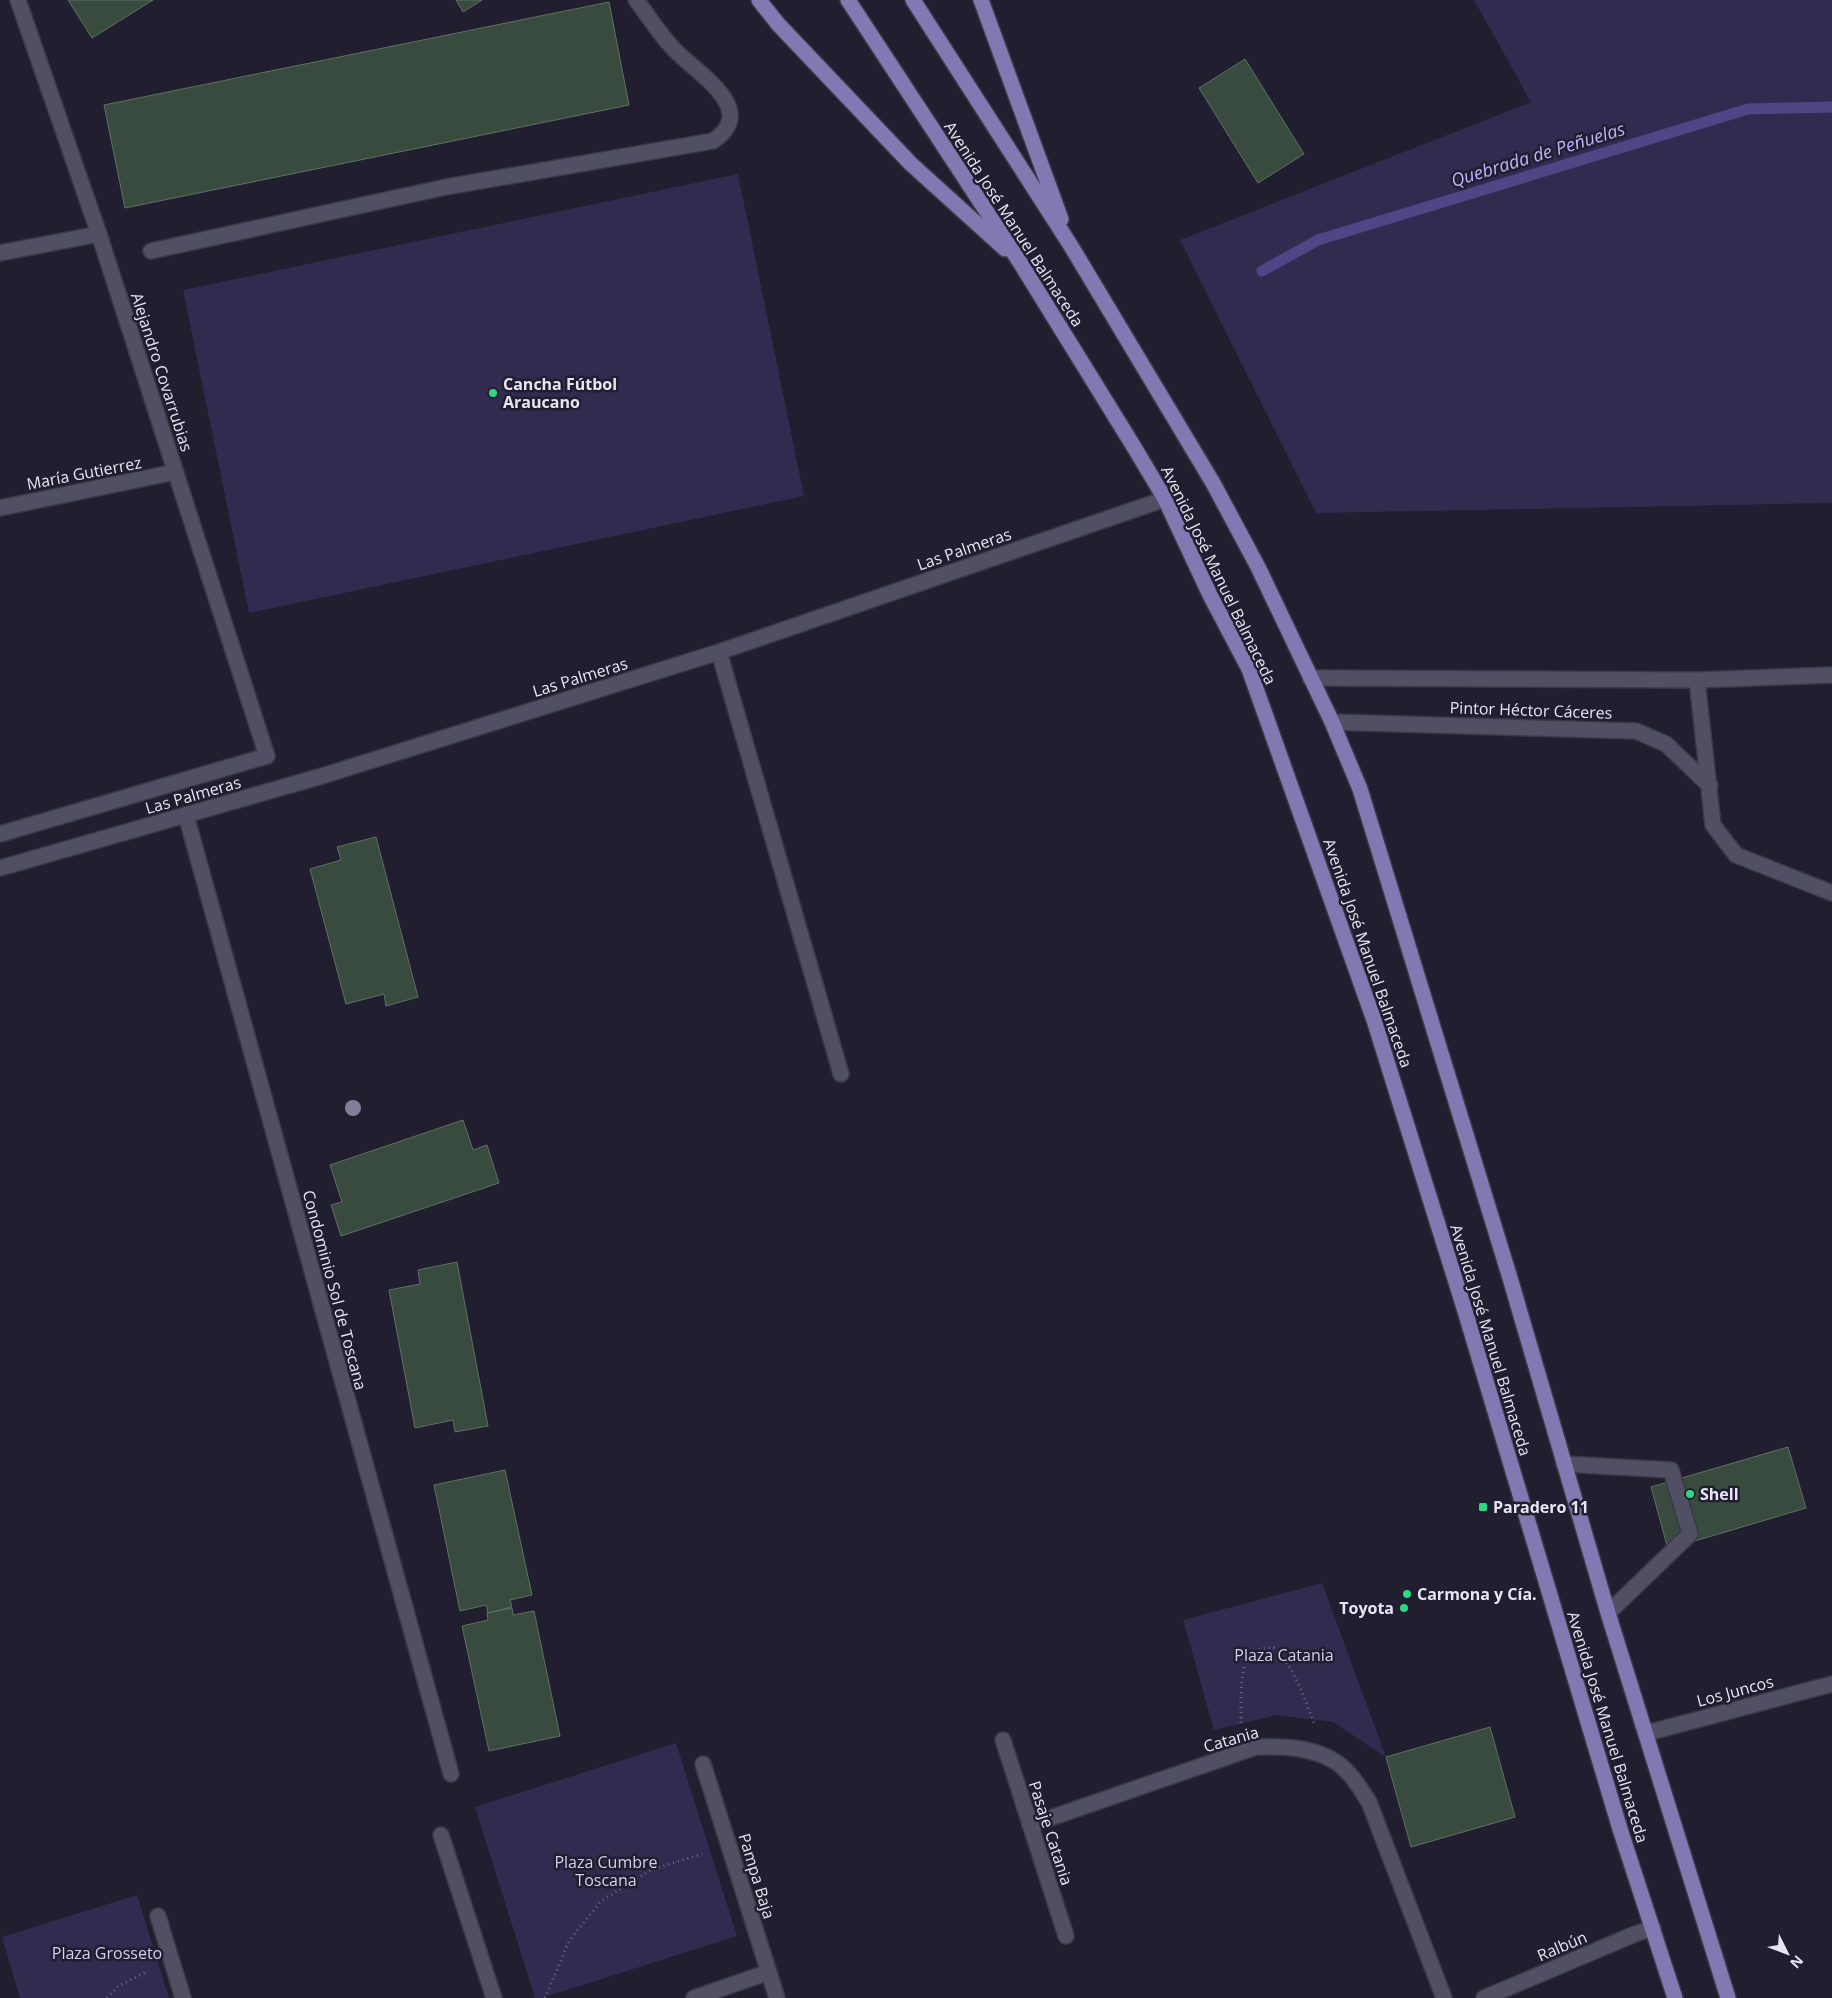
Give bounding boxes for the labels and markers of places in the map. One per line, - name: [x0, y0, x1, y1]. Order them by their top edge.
- place label: Cancha Fútbol Araucano: [503, 373, 617, 413]
- marker: Cancha Fútbol Araucano: [487, 387, 499, 399]
- place label: Shell: [1700, 1483, 1739, 1505]
- marker: Shell: [1684, 1488, 1696, 1500]
- place label: Paradero 11: [1493, 1496, 1589, 1518]
- marker: Paradero 11: [1477, 1501, 1489, 1513]
- place label: Carmona y Cía.: [1417, 1583, 1537, 1605]
- marker: Carmona y Cía.: [1401, 1588, 1413, 1600]
- place label: Toyota: [1339, 1597, 1394, 1619]
- marker: Toyota: [1398, 1602, 1410, 1614]

